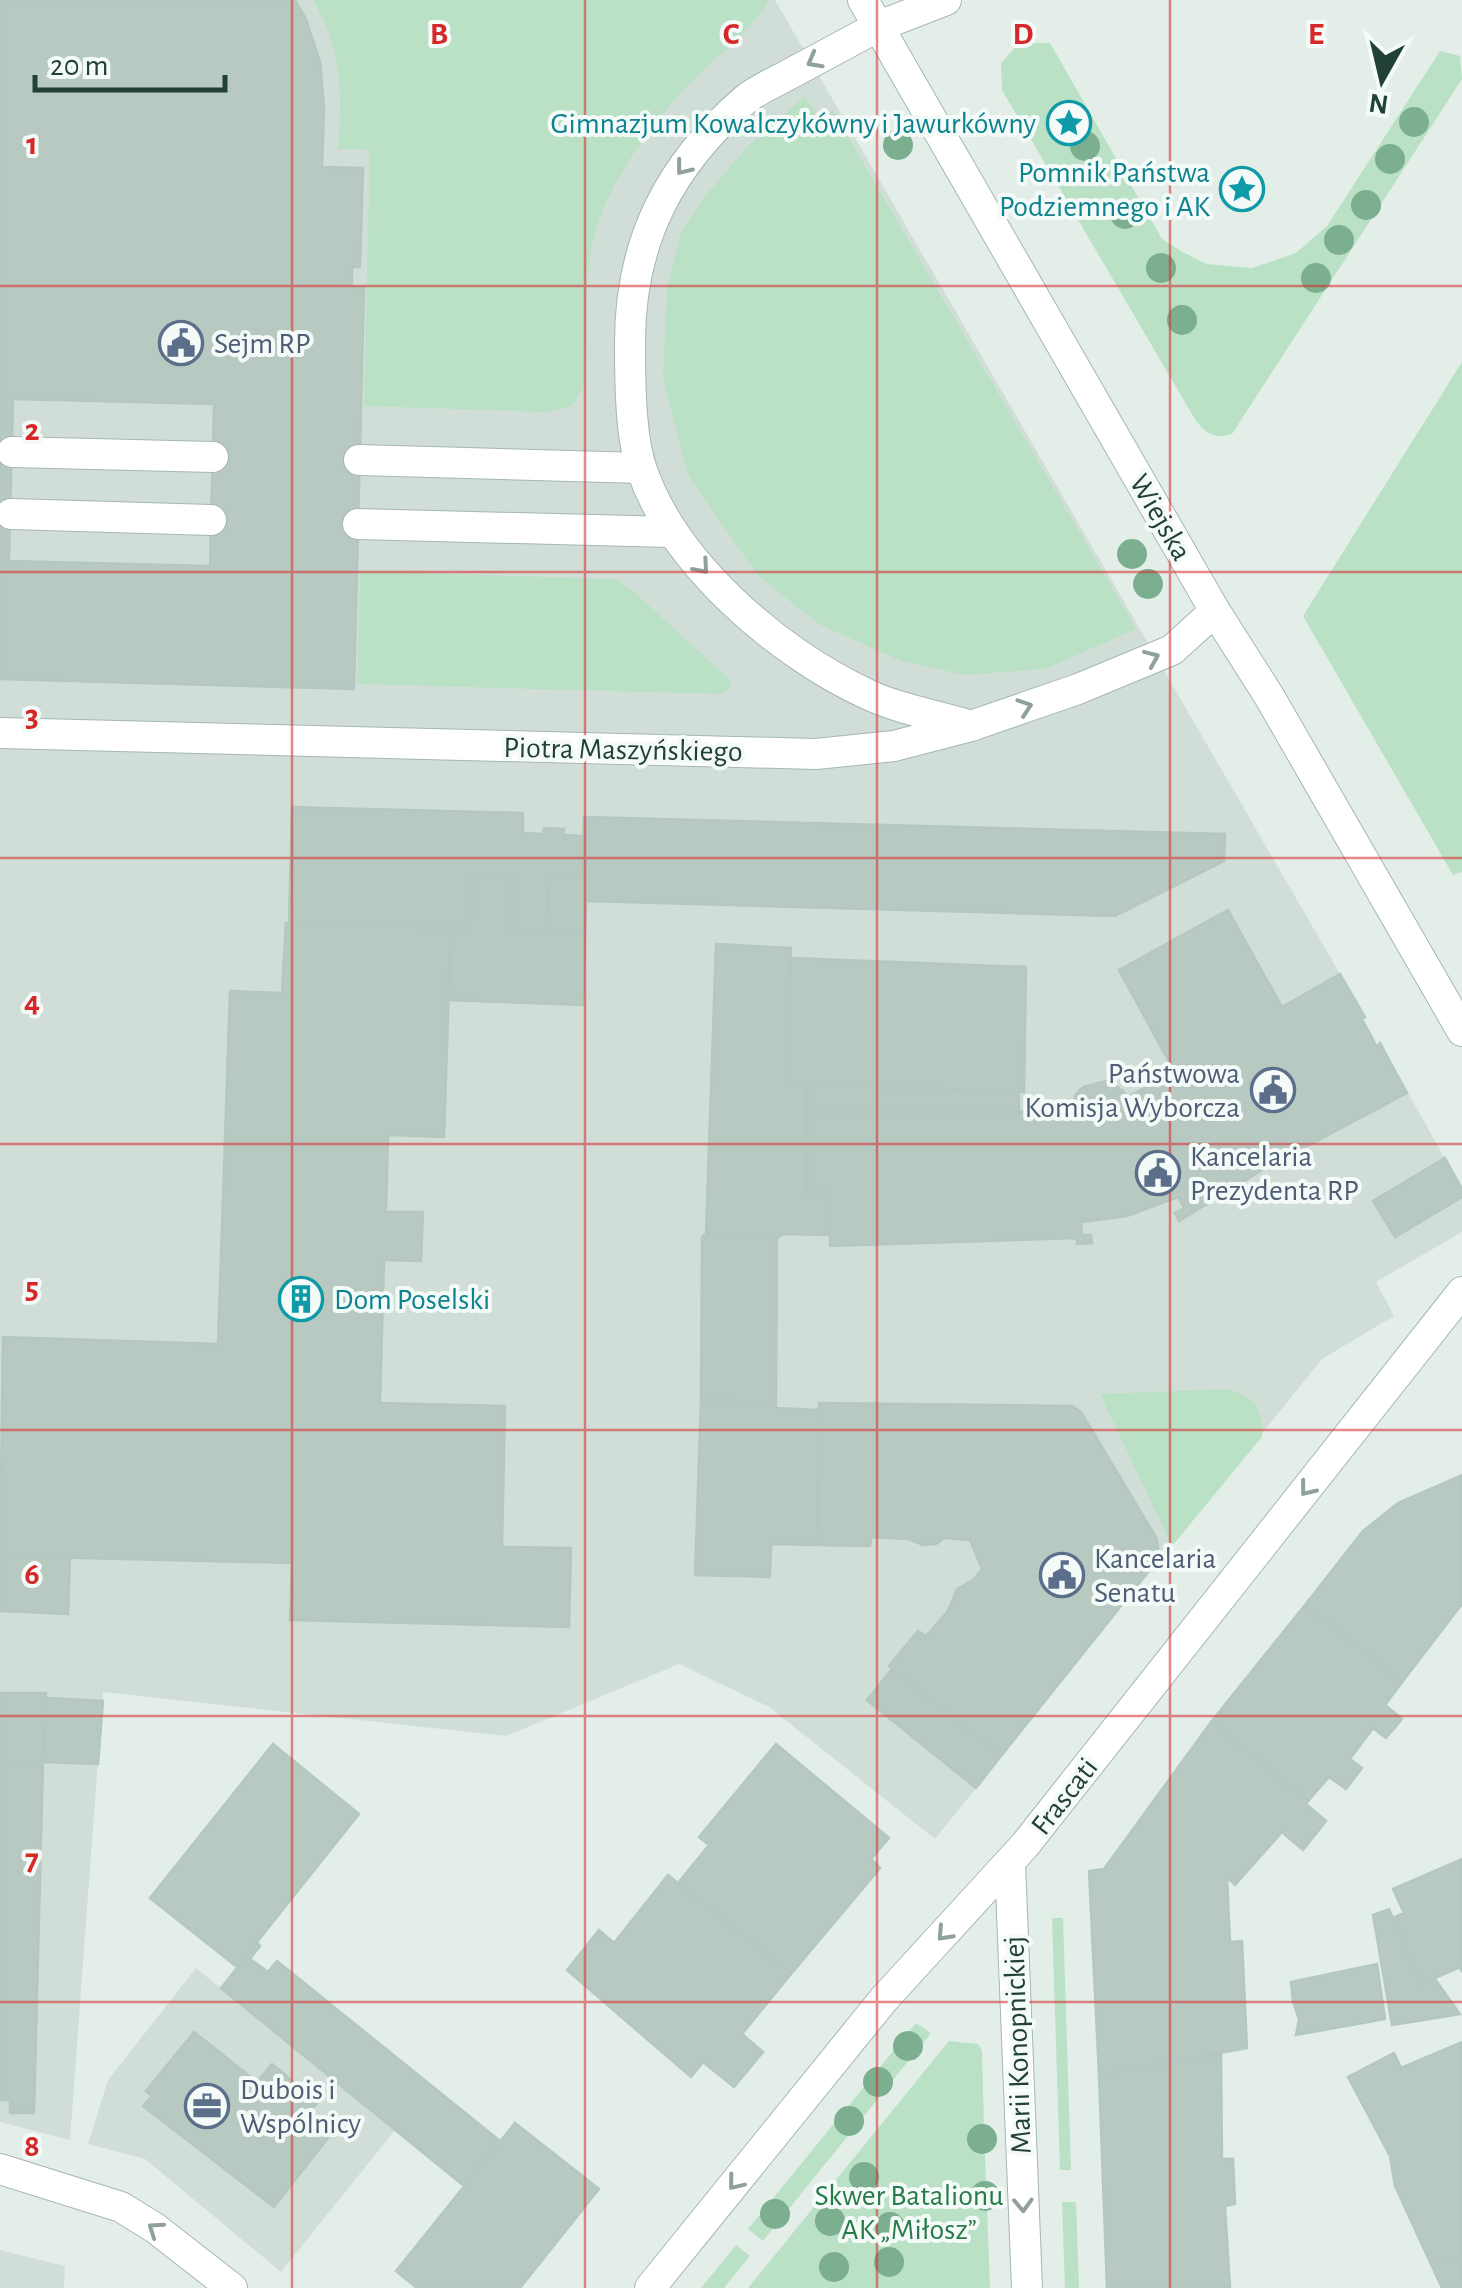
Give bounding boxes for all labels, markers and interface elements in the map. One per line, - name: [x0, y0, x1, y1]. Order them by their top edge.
- text: B: [430, 18, 448, 50]
- text: C: [723, 18, 740, 50]
- text: D: [1013, 18, 1034, 50]
- text: E: [1308, 18, 1324, 50]
- scale bar: [35, 30, 225, 92]
- north arrow: [1332, 30, 1432, 130]
- one-way arrow: [806, 49, 824, 69]
- text: 20 m: [50, 51, 108, 81]
- text: N: [1367, 88, 1390, 118]
- place icon: Gimnazjum Kowalczykówny i Jawurkówny: [1046, 100, 1092, 146]
- place label: Gimnazjum Kowalczykówny i Jawurkówny: [551, 109, 1036, 139]
- text: 1: [26, 128, 38, 160]
- one-way arrow: [677, 157, 695, 175]
- place label: Pomnik Państwa Podziemnego i AK: [999, 158, 1211, 222]
- place icon: Pomnik Państwa Podziemnego i AK: [1219, 166, 1265, 212]
- public building icon: Sejm RP: [158, 320, 204, 366]
- place label: Sejm RP: [214, 329, 311, 359]
- text: 2: [24, 414, 40, 446]
- street label: Wiejska: [1124, 469, 1197, 566]
- one-way arrow: [691, 556, 709, 574]
- one-way arrow: [1141, 650, 1159, 670]
- one-way arrow: [1015, 698, 1032, 719]
- text: 3: [25, 700, 39, 732]
- street label: Piotra Maszyńskiego: [503, 733, 743, 767]
- text: 4: [24, 986, 40, 1018]
- place label: Państwowa Komisja Wyborcza: [1025, 1059, 1240, 1123]
- public building icon: Państwowa Komisja Wyborcza: [1250, 1067, 1296, 1113]
- place label: Kancelaria Prezydenta RP: [1190, 1142, 1359, 1206]
- public building icon: Kancelaria Prezydenta RP: [1135, 1150, 1181, 1196]
- text: 5: [25, 1272, 39, 1304]
- building icon: Dom Poselski: [278, 1276, 324, 1322]
- place label: Dom Poselski: [334, 1285, 490, 1315]
- one-way arrow: [1302, 1478, 1319, 1496]
- place label: Kancelaria Senatu: [1094, 1544, 1216, 1608]
- public building icon: Kancelaria Senatu: [1039, 1552, 1085, 1598]
- text: 6: [24, 1558, 40, 1590]
- street label: Frascati: [1026, 1753, 1104, 1841]
- text: 7: [25, 1844, 39, 1876]
- one-way arrow: [938, 1922, 956, 1941]
- street label: Marii Konopnickiej: [999, 1935, 1037, 2155]
- place label: Dubois i Wspólnicy: [240, 2075, 361, 2139]
- office icon: Dubois i Wspólnicy: [184, 2083, 230, 2129]
- text: 8: [24, 2130, 40, 2162]
- one-way arrow: [729, 2171, 747, 2189]
- park label: Skwer Batalionu AK „Miłosz”: [814, 2181, 1004, 2245]
- one-way arrow: [1012, 2197, 1033, 2213]
- one-way arrow: [147, 2223, 166, 2241]

